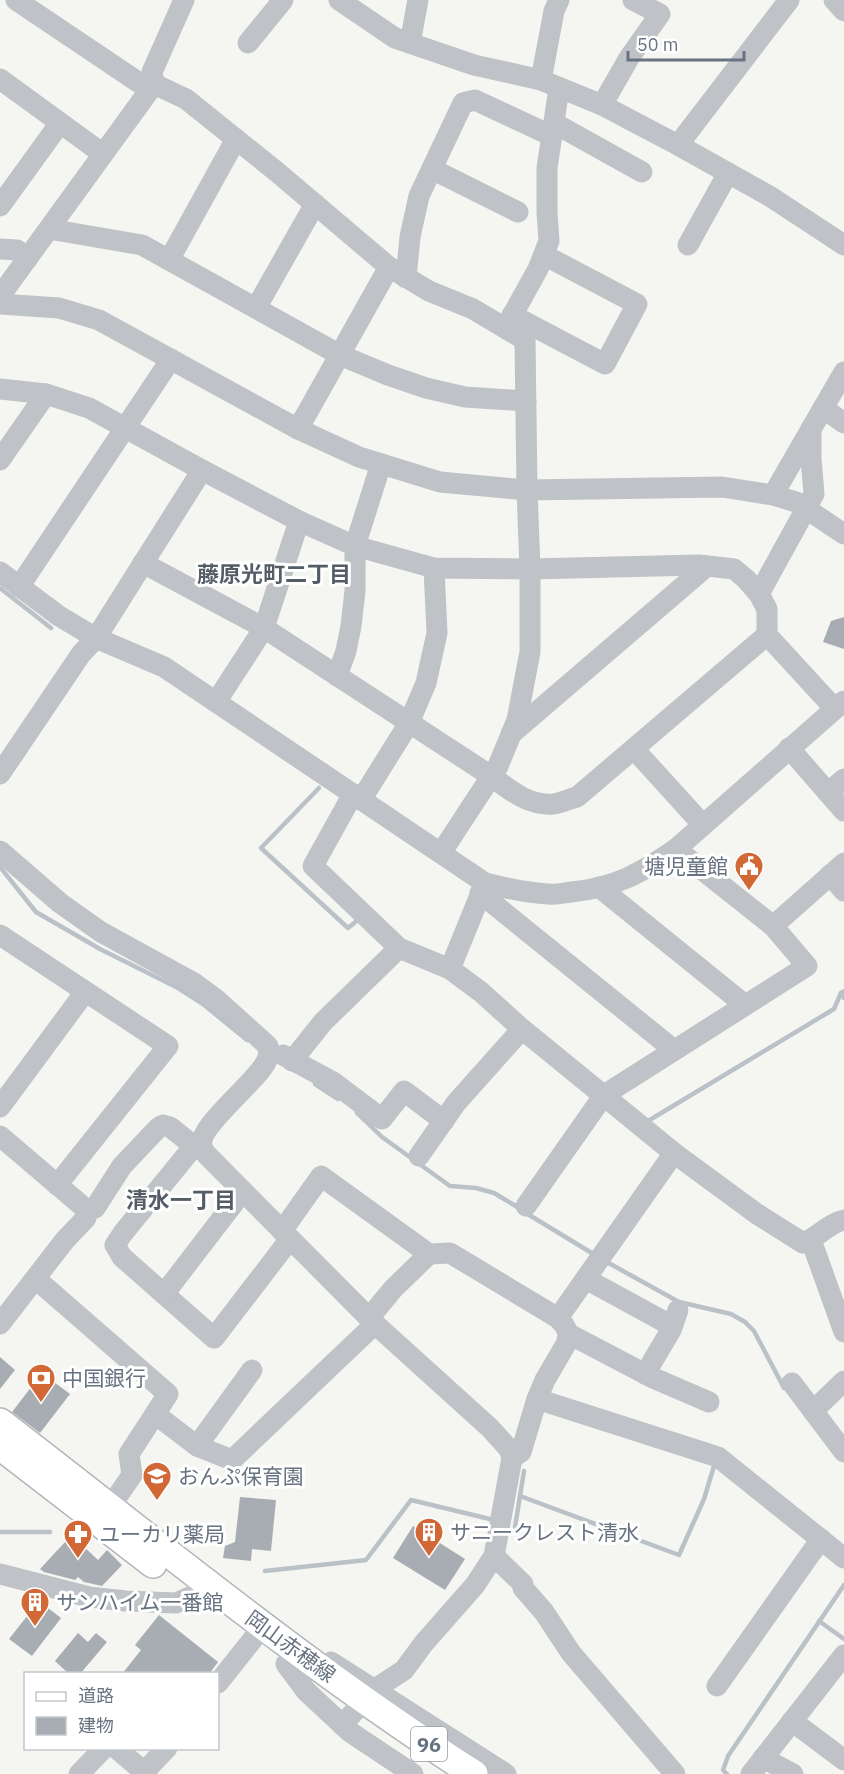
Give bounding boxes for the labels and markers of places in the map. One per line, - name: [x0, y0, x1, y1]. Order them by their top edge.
- public building icon: 塘児童館: [733, 850, 765, 892]
- place label: 塘児童館: [644, 852, 728, 880]
- bank icon: 中国銀行: [25, 1362, 57, 1404]
- place label: 中国銀行: [62, 1364, 146, 1392]
- school or university icon: おんぷ保育園: [141, 1460, 173, 1502]
- place label: おんぷ保育園: [178, 1462, 304, 1490]
- building icon: サニークレスト清水: [413, 1516, 445, 1558]
- pharmacy icon: ユーカリ薬局: [62, 1518, 94, 1560]
- place label: サニークレスト清水: [450, 1518, 639, 1546]
- place label: ユーカリ薬局: [99, 1520, 225, 1548]
- building icon: サンハイム一番館: [19, 1586, 51, 1628]
- place label: サンハイム一番館: [56, 1588, 223, 1616]

